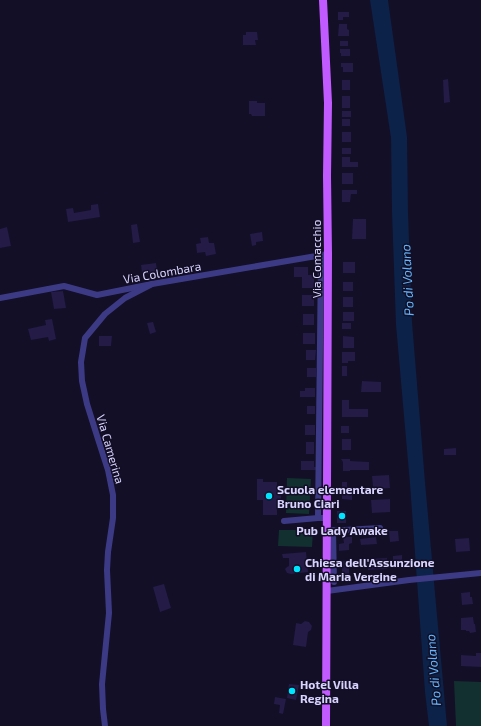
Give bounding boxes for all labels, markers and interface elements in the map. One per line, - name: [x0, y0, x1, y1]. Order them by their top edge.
- street label: Via Comacchio: [309, 219, 323, 298]
- water label: Po di Volano: [397, 244, 417, 316]
- street label: Via Colombara: [122, 258, 202, 286]
- street label: Via Camerina: [94, 413, 128, 485]
- place label: Scuola elementare Bruno Ciari: [277, 482, 384, 510]
- marker: Scuola elementare Bruno Ciari: [264, 491, 274, 501]
- marker: Pub Lady Awake: [337, 511, 347, 521]
- place label: Pub Lady Awake: [296, 523, 388, 538]
- place label: Chiesa dell'Assunzione di Maria Vergine: [305, 555, 435, 583]
- marker: Chiesa dell'Assunzione di Maria Vergine: [292, 564, 302, 574]
- water label: Po di Volano: [422, 633, 444, 707]
- place label: Hotel Villa Regina: [300, 677, 359, 705]
- marker: Hotel Villa Regina: [287, 686, 297, 696]

